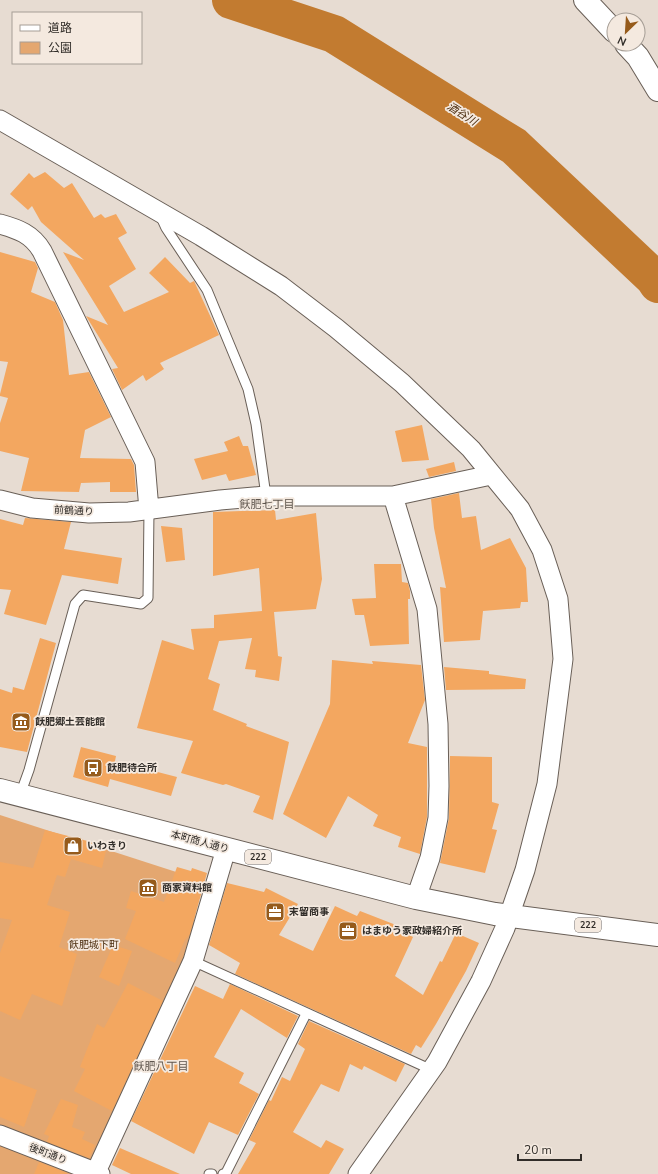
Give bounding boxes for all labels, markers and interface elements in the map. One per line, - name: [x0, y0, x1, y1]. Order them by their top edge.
- legend: [12, 12, 142, 64]
- north arrow: [606, 12, 646, 52]
- text: 道路: [48, 20, 72, 36]
- text: N: [615, 32, 629, 49]
- text: 公園: [48, 40, 72, 56]
- water label: 酒谷川: [444, 99, 481, 130]
- district label: 飫肥七丁目: [240, 497, 295, 512]
- street label: 前鶴通り: [54, 503, 94, 519]
- museum icon: 飫肥郷土芸能館: [10, 711, 32, 733]
- place label: 飫肥郷土芸能館: [35, 715, 105, 729]
- bus stop icon: 飫肥待合所: [82, 757, 104, 779]
- place label: 飫肥待合所: [107, 761, 157, 775]
- street label: 本町商人通り: [169, 827, 231, 857]
- shop icon: いわきり: [62, 835, 84, 857]
- place label: いわきり: [87, 839, 127, 853]
- road number: 222: [245, 850, 271, 864]
- museum icon: 商家資料館: [137, 877, 159, 899]
- place label: 商家資料館: [162, 881, 212, 895]
- office icon: 末留商事: [264, 901, 286, 923]
- place label: 末留商事: [289, 905, 329, 919]
- road number: 222: [575, 918, 601, 932]
- office icon: はまゆう家政婦紹介所: [337, 920, 359, 942]
- place label: はまゆう家政婦紹介所: [362, 924, 462, 938]
- park label: 飫肥城下町: [69, 938, 119, 952]
- district label: 飫肥八丁目: [134, 1059, 189, 1074]
- scale bar: [518, 1136, 581, 1162]
- street label: 後町通り: [27, 1140, 69, 1168]
- text: 20 m: [524, 1142, 552, 1158]

